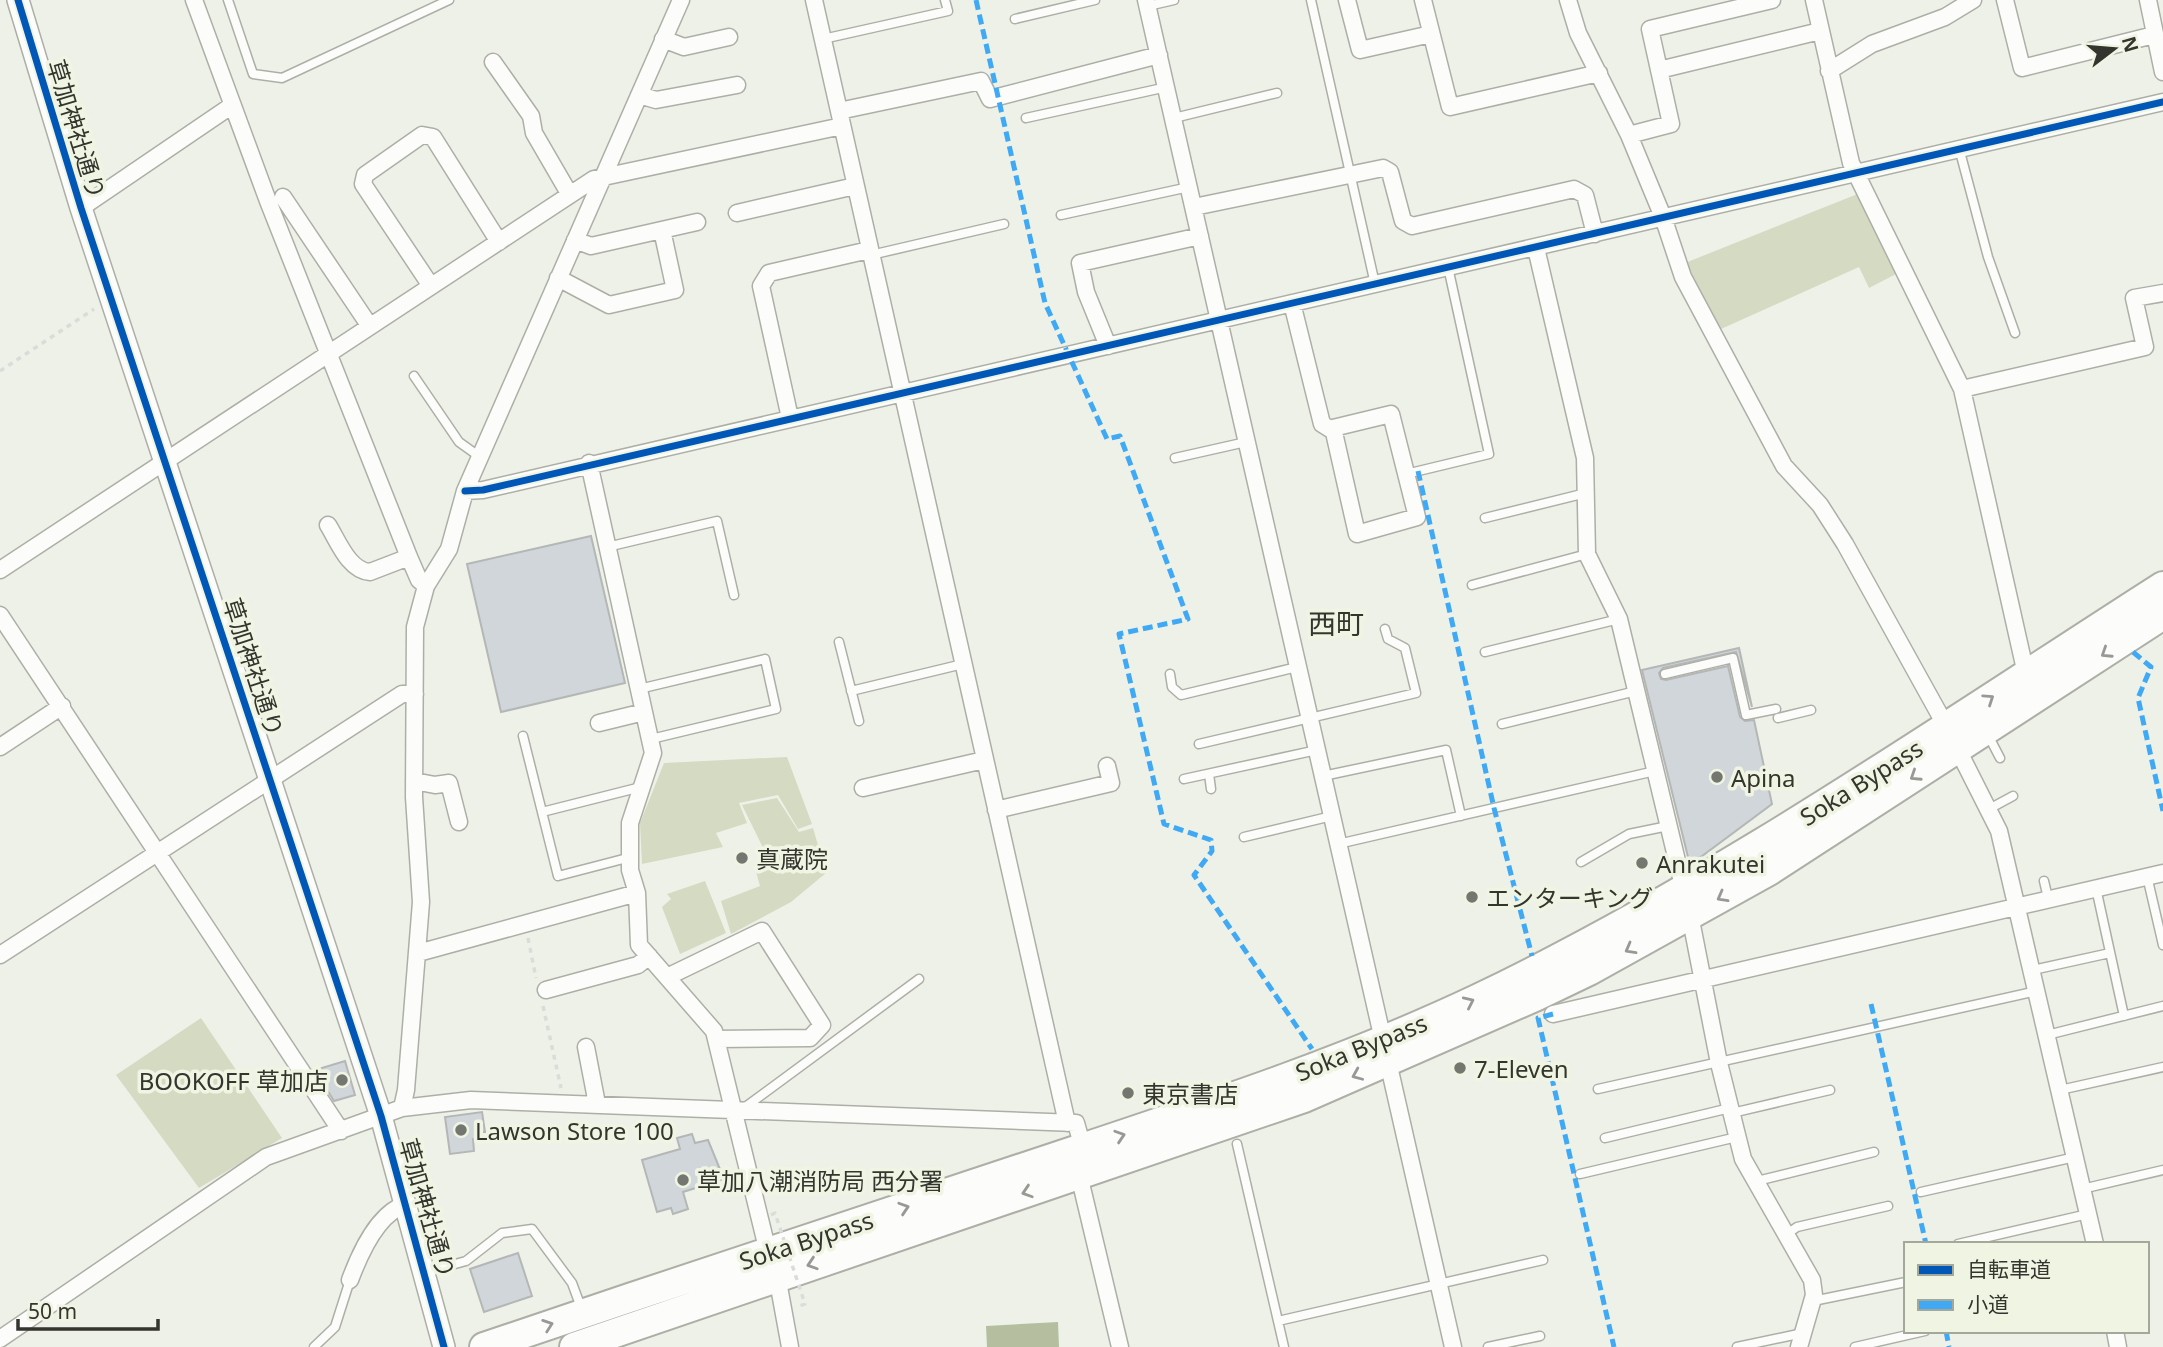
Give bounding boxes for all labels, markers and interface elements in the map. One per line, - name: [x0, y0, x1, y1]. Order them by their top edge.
- north arrow: [2079, 14, 2149, 84]
- text: N: [2116, 33, 2145, 55]
- street label: 草加神社通り: [40, 55, 114, 203]
- street label: 草加神社通り: [216, 593, 292, 741]
- district label: 西町: [1308, 604, 1364, 642]
- one-way arrow: [2101, 644, 2114, 657]
- one-way arrow: [1982, 694, 1995, 707]
- street label: Soka Bypass: [1793, 731, 1929, 833]
- place label: Apina: [1731, 761, 1796, 794]
- one-way arrow: [1909, 768, 1922, 781]
- marker: Apina: [1709, 769, 1725, 785]
- place label: 真蔵院: [756, 842, 828, 875]
- place label: Anrakutei: [1656, 847, 1765, 880]
- marker: 真蔵院: [734, 850, 750, 866]
- marker: Anrakutei: [1634, 855, 1650, 871]
- place label: エンターキング: [1486, 881, 1653, 914]
- marker: エンターキング: [1464, 889, 1480, 905]
- one-way arrow: [1717, 889, 1729, 902]
- one-way arrow: [1625, 941, 1637, 954]
- one-way arrow: [1462, 996, 1474, 1010]
- street label: Soka Bypass: [1290, 1006, 1432, 1088]
- place label: 7-Eleven: [1474, 1052, 1569, 1085]
- marker: 7-Eleven: [1452, 1060, 1468, 1076]
- place label: BOOKOFF 草加店: [139, 1064, 328, 1097]
- one-way arrow: [1352, 1067, 1364, 1081]
- marker: BOOKOFF 草加店: [334, 1072, 350, 1088]
- place label: 東京書店: [1142, 1077, 1238, 1110]
- marker: 東京書店: [1120, 1085, 1136, 1101]
- place label: Lawson Store 100: [475, 1114, 674, 1147]
- marker: Lawson Store 100: [453, 1122, 469, 1138]
- one-way arrow: [1113, 1130, 1125, 1144]
- street label: 草加神社通り: [392, 1134, 464, 1282]
- place label: 草加八潮消防局 西分署: [697, 1164, 943, 1197]
- marker: 草加八潮消防局 西分署: [675, 1172, 691, 1188]
- one-way arrow: [1022, 1184, 1034, 1199]
- one-way arrow: [897, 1202, 910, 1216]
- street label: Soka Bypass: [735, 1203, 877, 1277]
- legend: [1904, 1242, 2149, 1333]
- text: 自転車道: [1967, 1255, 2051, 1283]
- one-way arrow: [806, 1256, 818, 1270]
- scale bar: [18, 1288, 158, 1332]
- text: 小道: [1967, 1290, 2009, 1318]
- text: 50 m: [28, 1297, 77, 1325]
- one-way arrow: [542, 1319, 554, 1333]

